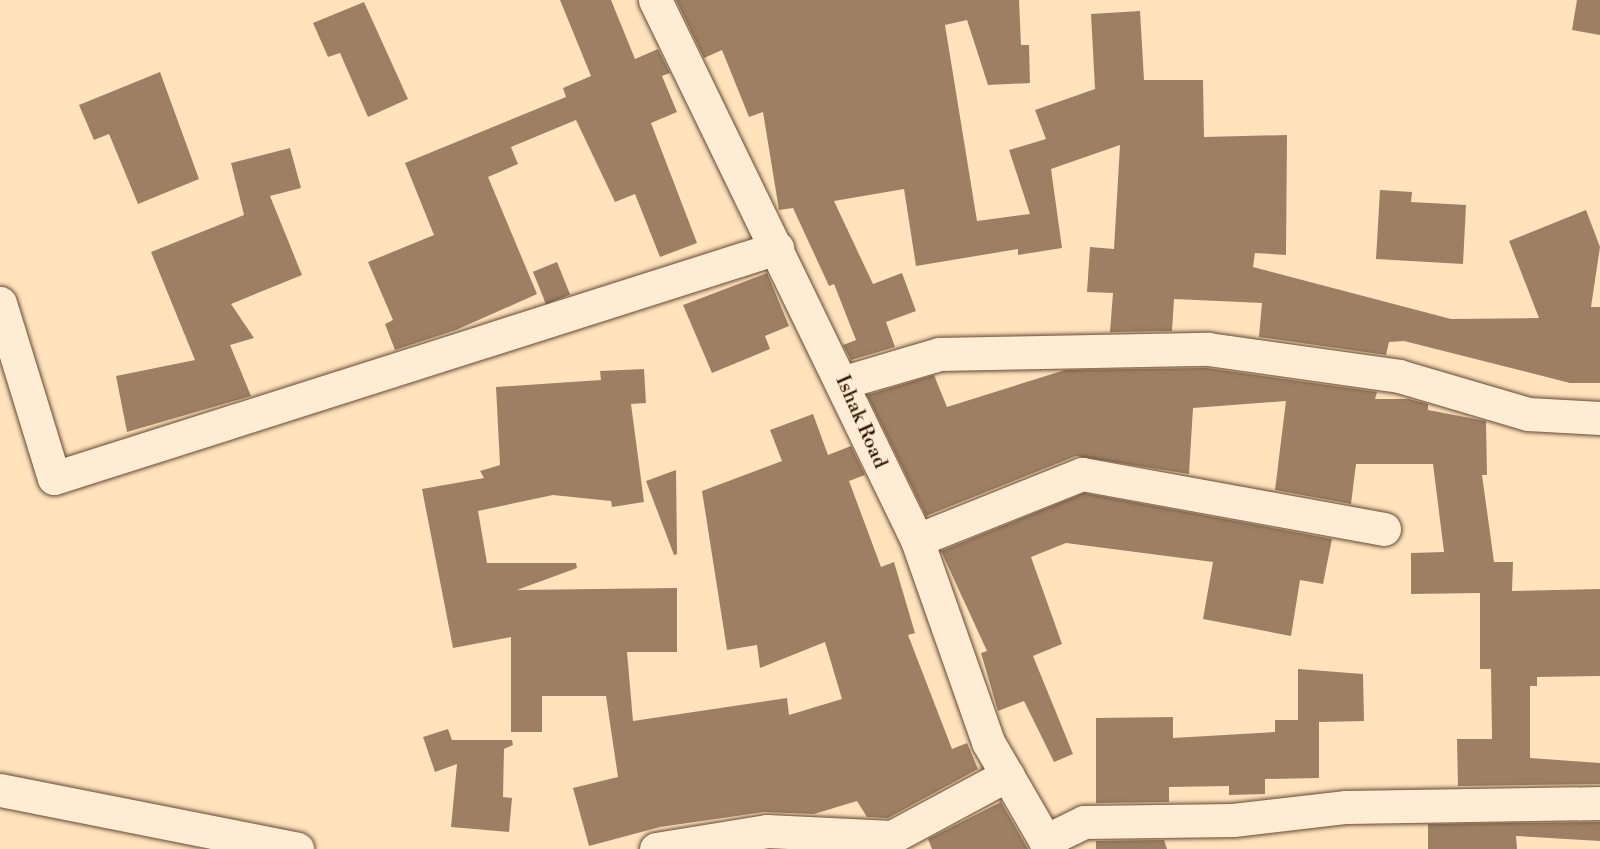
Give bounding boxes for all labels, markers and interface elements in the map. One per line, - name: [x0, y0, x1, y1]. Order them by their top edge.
- street label: Ishak Road: [830, 372, 892, 472]

